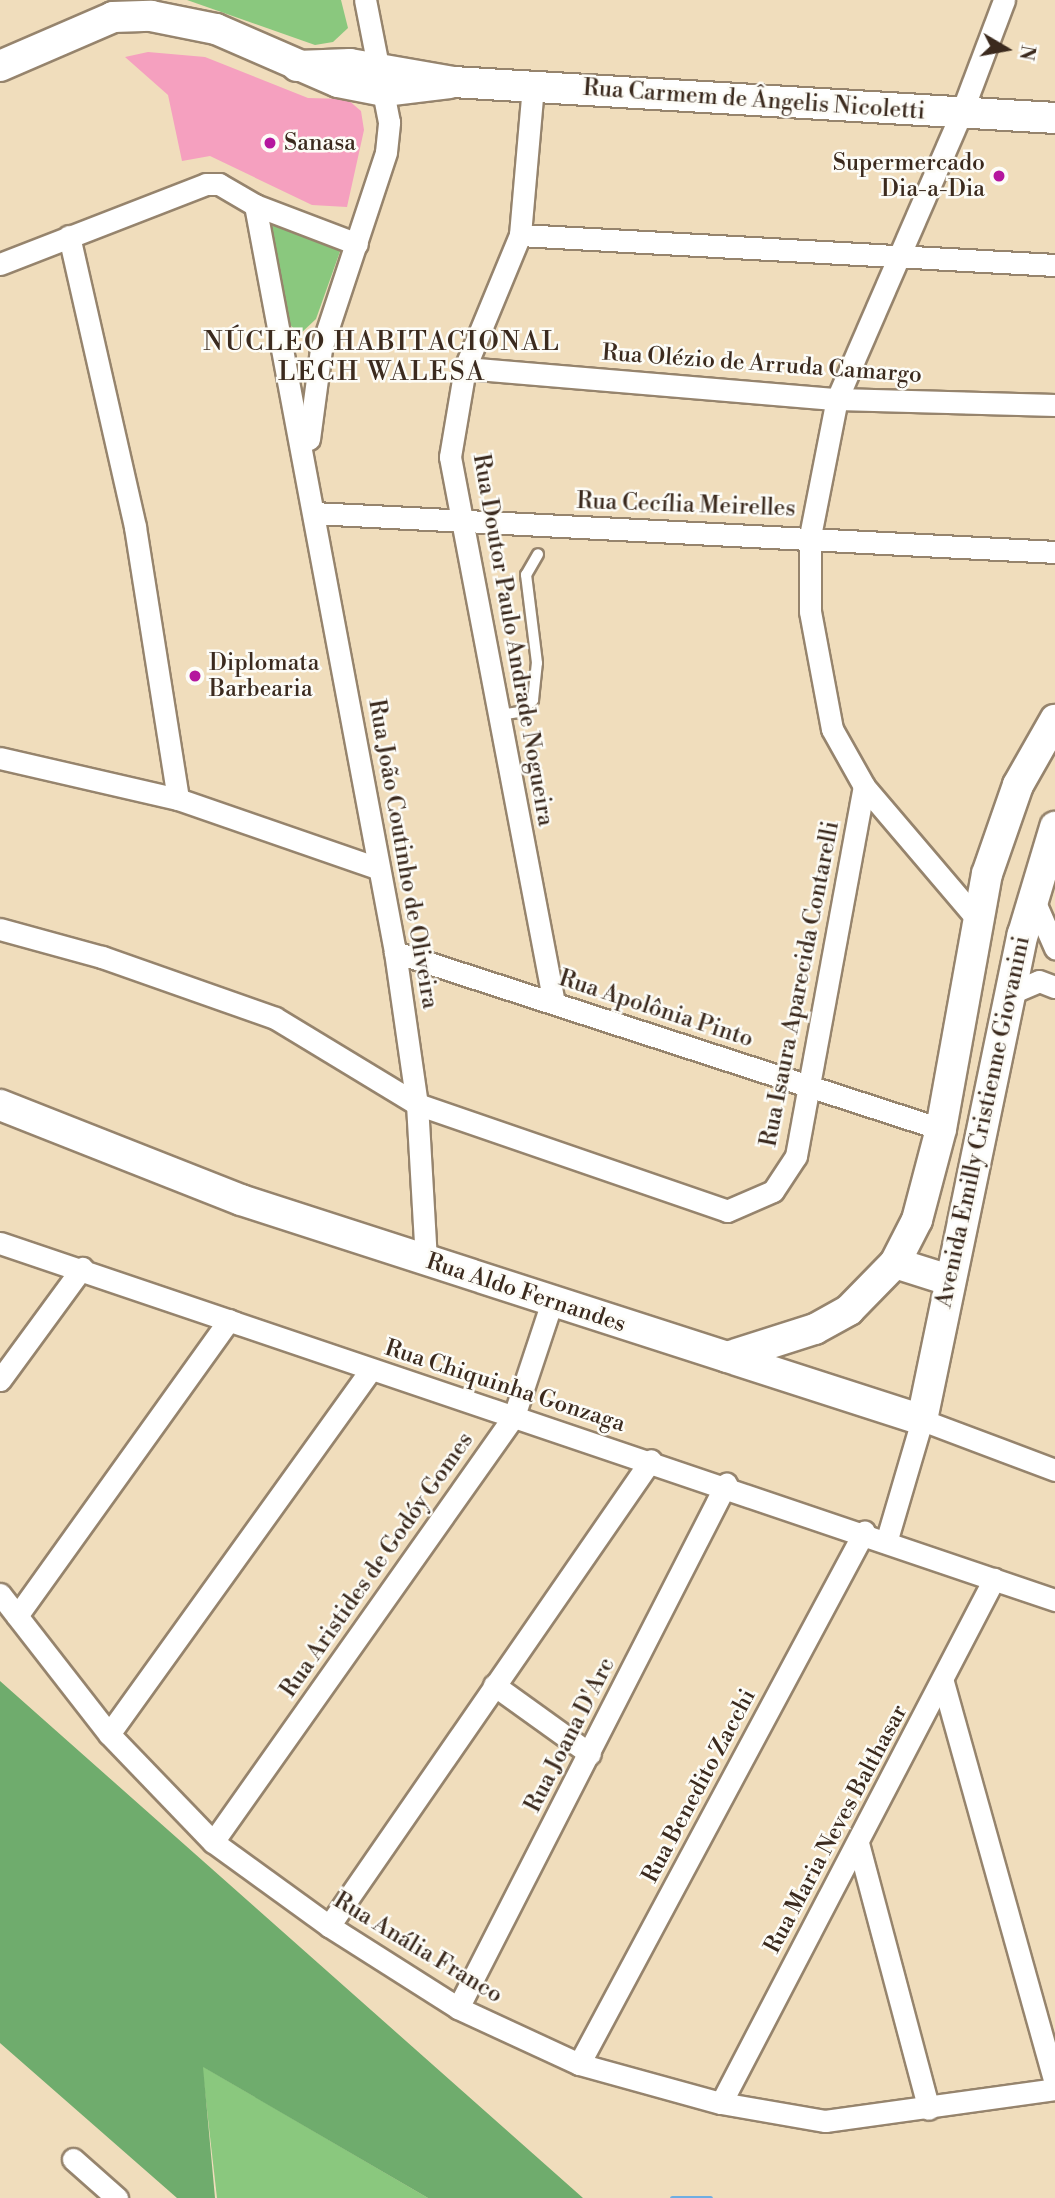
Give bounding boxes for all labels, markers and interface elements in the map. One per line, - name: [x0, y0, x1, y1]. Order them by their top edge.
- north arrow: [971, 14, 1041, 84]
- text: N: [1014, 43, 1040, 62]
- street label: Rua Carmem de Ângelis Nicoletti: [582, 74, 926, 126]
- place label: Sanasa: [284, 129, 356, 157]
- marker: Sanasa: [262, 135, 278, 151]
- place label: Supermercado Dia-a-Dia: [833, 149, 985, 203]
- marker: Supermercado Dia-a-Dia: [991, 168, 1007, 184]
- district label: NÚCLEO HABITACIONAL LECH WALESA: [206, 327, 558, 388]
- street label: Rua Olézio de Arruda Camargo: [601, 339, 923, 389]
- street label: Rua Doutor Paulo Andrade Nogueira: [467, 452, 559, 828]
- street label: Rua Cecília Meirelles: [576, 487, 796, 523]
- place label: Diplomata Barbearia: [209, 649, 319, 703]
- marker: Diplomata Barbearia: [187, 668, 203, 684]
- street label: Rua João Coutinho de Oliveira: [362, 697, 444, 1011]
- street label: Rua Isaura Aparecida Contarelli: [755, 819, 845, 1149]
- street label: Avenida Emilly Cristienne Giovanini: [930, 934, 1036, 1310]
- street label: Rua Apolônia Pinto: [555, 965, 757, 1053]
- street label: Rua Aldo Fernandes: [423, 1248, 629, 1338]
- street label: Rua Chiquinha Gonzaga: [381, 1334, 629, 1438]
- street label: Rua Aristides de Godóy Gomes: [275, 1427, 479, 1703]
- street label: Rua Joana D'Arc: [519, 1653, 621, 1817]
- street label: Rua Benedito Zacchi: [636, 1684, 762, 1888]
- street label: Rua Maria Neves Balthasar: [759, 1700, 913, 1958]
- street label: Rua Anália Franco: [329, 1887, 507, 2009]

